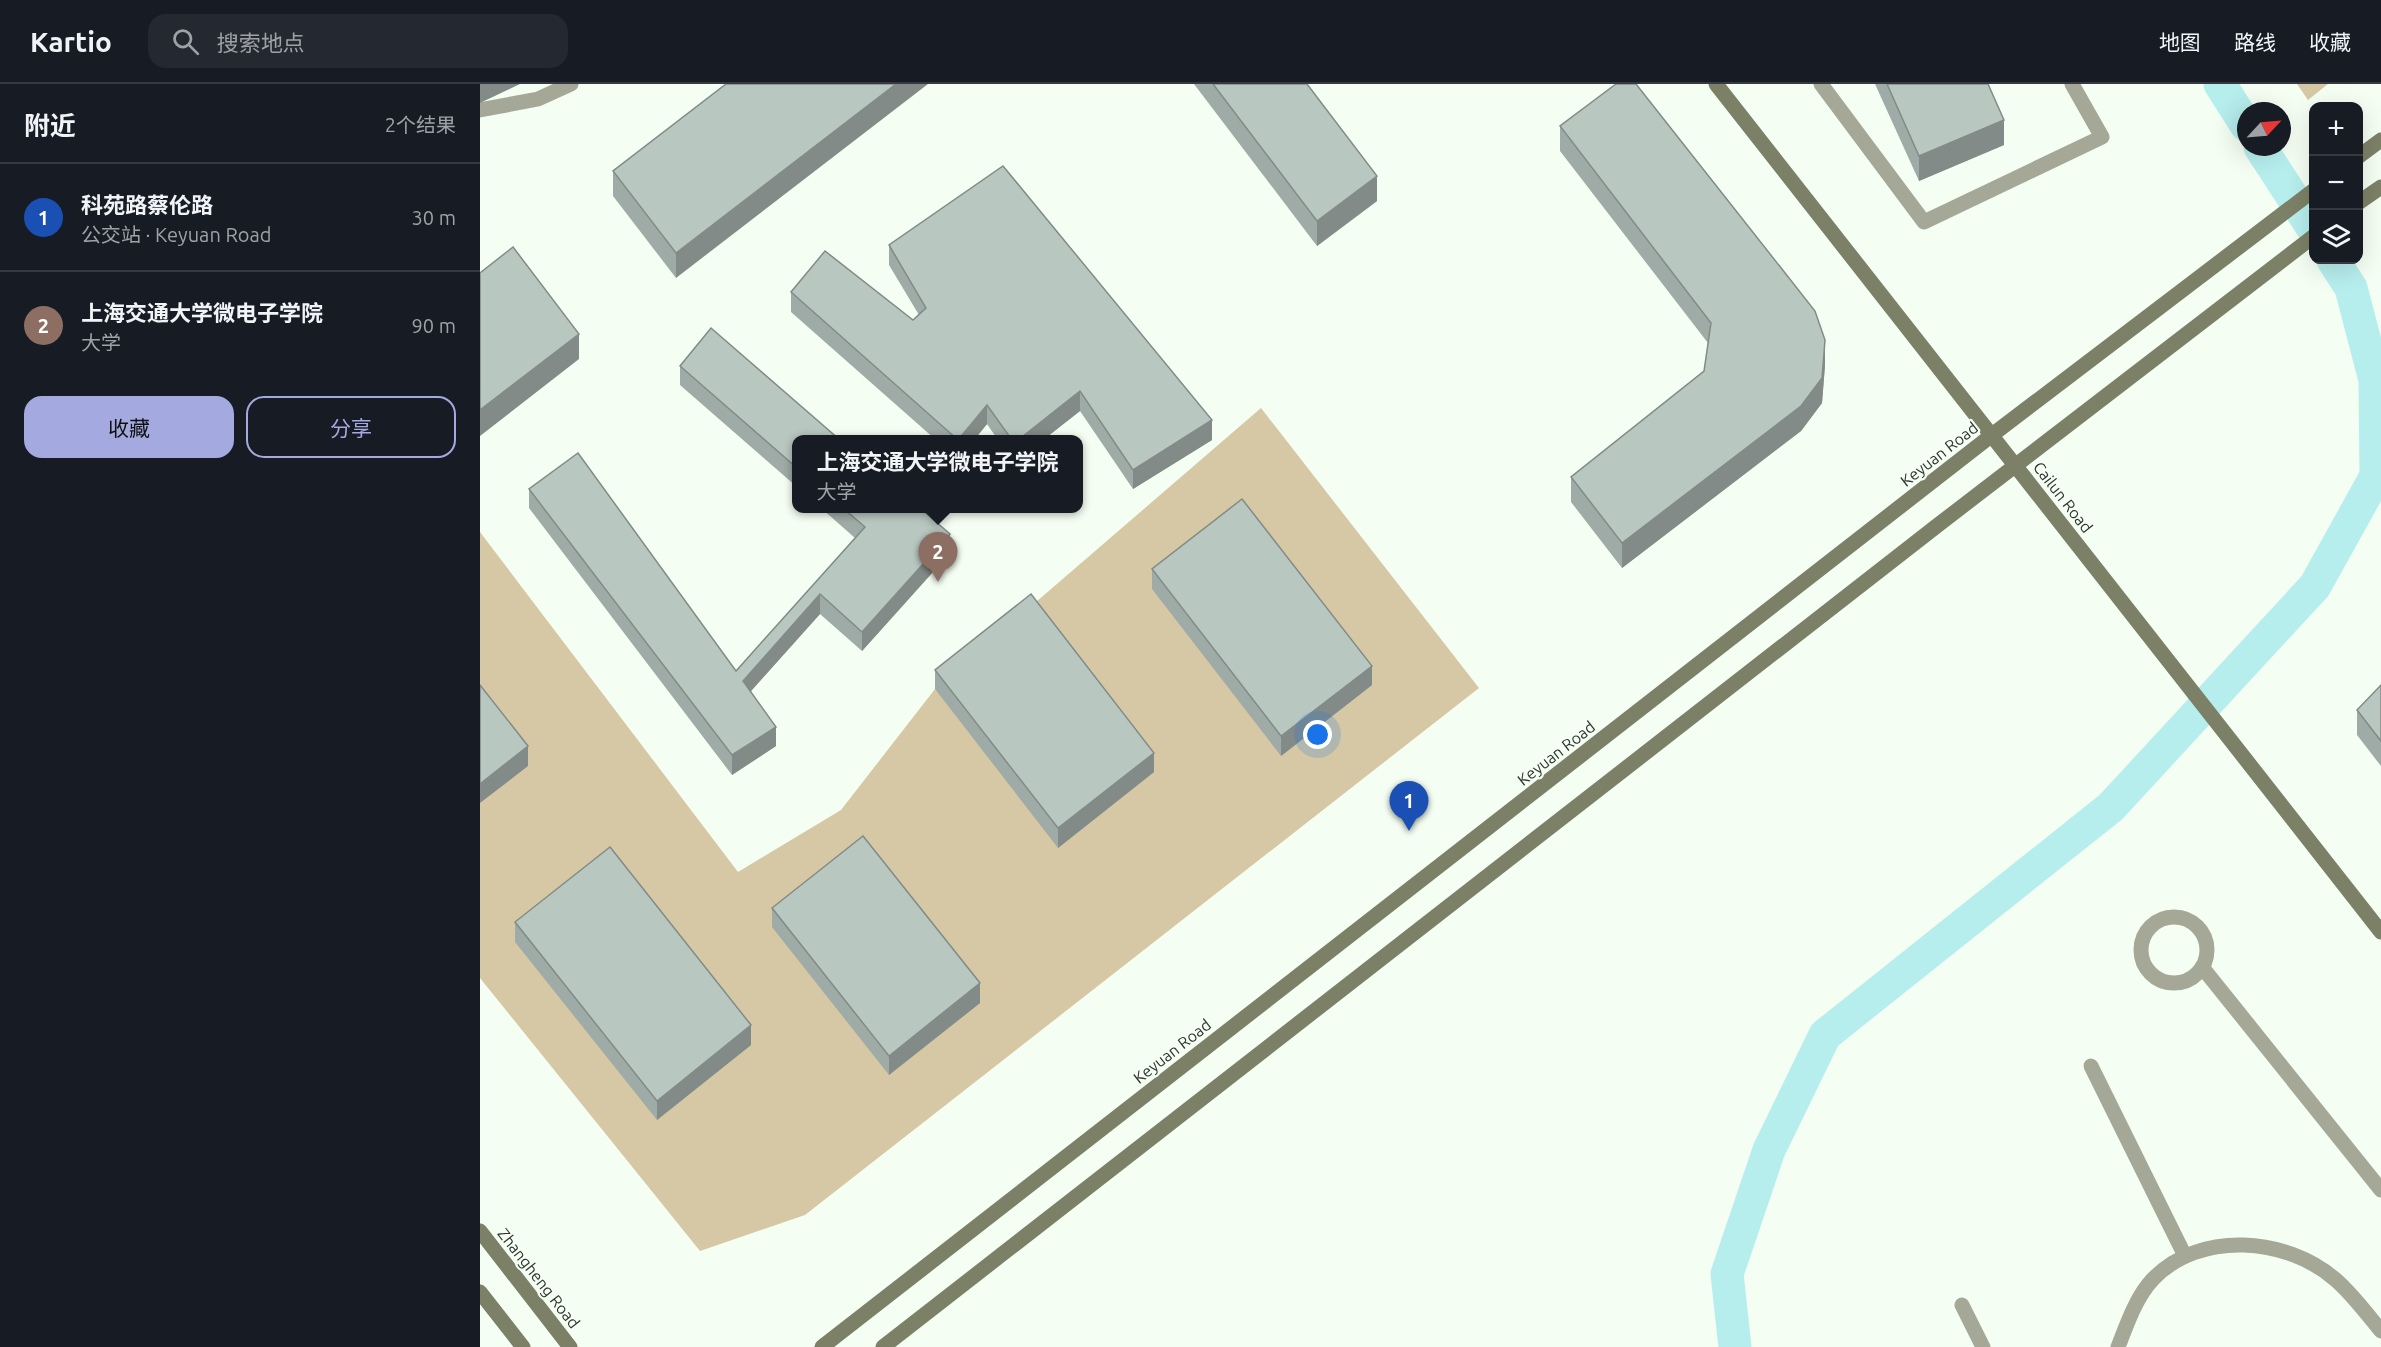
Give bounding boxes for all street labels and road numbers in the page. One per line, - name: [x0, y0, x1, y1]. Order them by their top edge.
- street label: Keyuan Road: [1897, 418, 1981, 490]
- street label: Cailun Road: [2030, 458, 2096, 536]
- street label: Keyuan Road: [1514, 717, 1598, 789]
- street label: Keyuan Road: [1130, 1015, 1214, 1087]
- street label: Zhangheng Road: [494, 1225, 584, 1331]

